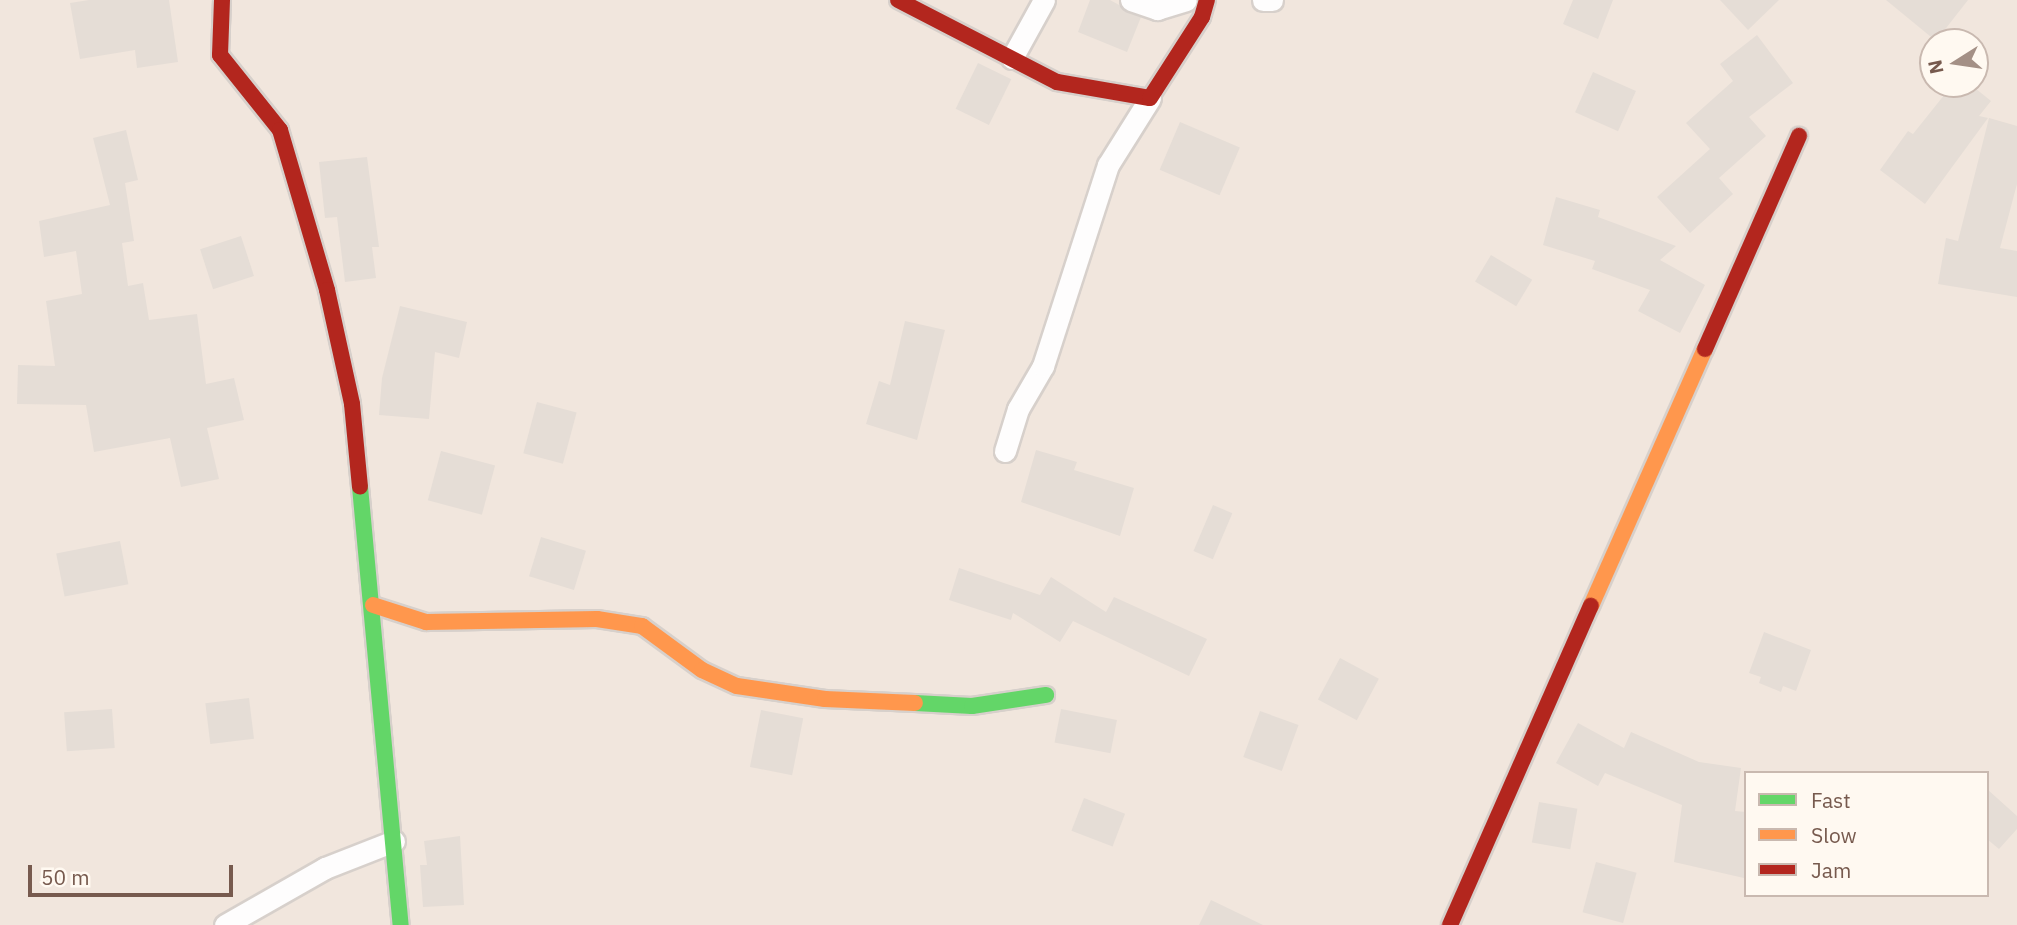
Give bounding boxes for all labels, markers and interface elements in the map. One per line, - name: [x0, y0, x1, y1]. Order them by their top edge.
- north arrow: [1919, 28, 1989, 98]
- text: N: [1922, 58, 1949, 76]
- legend: [1744, 771, 1989, 897]
- text: Fast: [1811, 786, 1851, 814]
- text: Slow: [1811, 821, 1857, 849]
- scale bar: [32, 852, 236, 896]
- text: Jam: [1811, 856, 1851, 884]
- text: 50 m: [41, 863, 90, 891]

